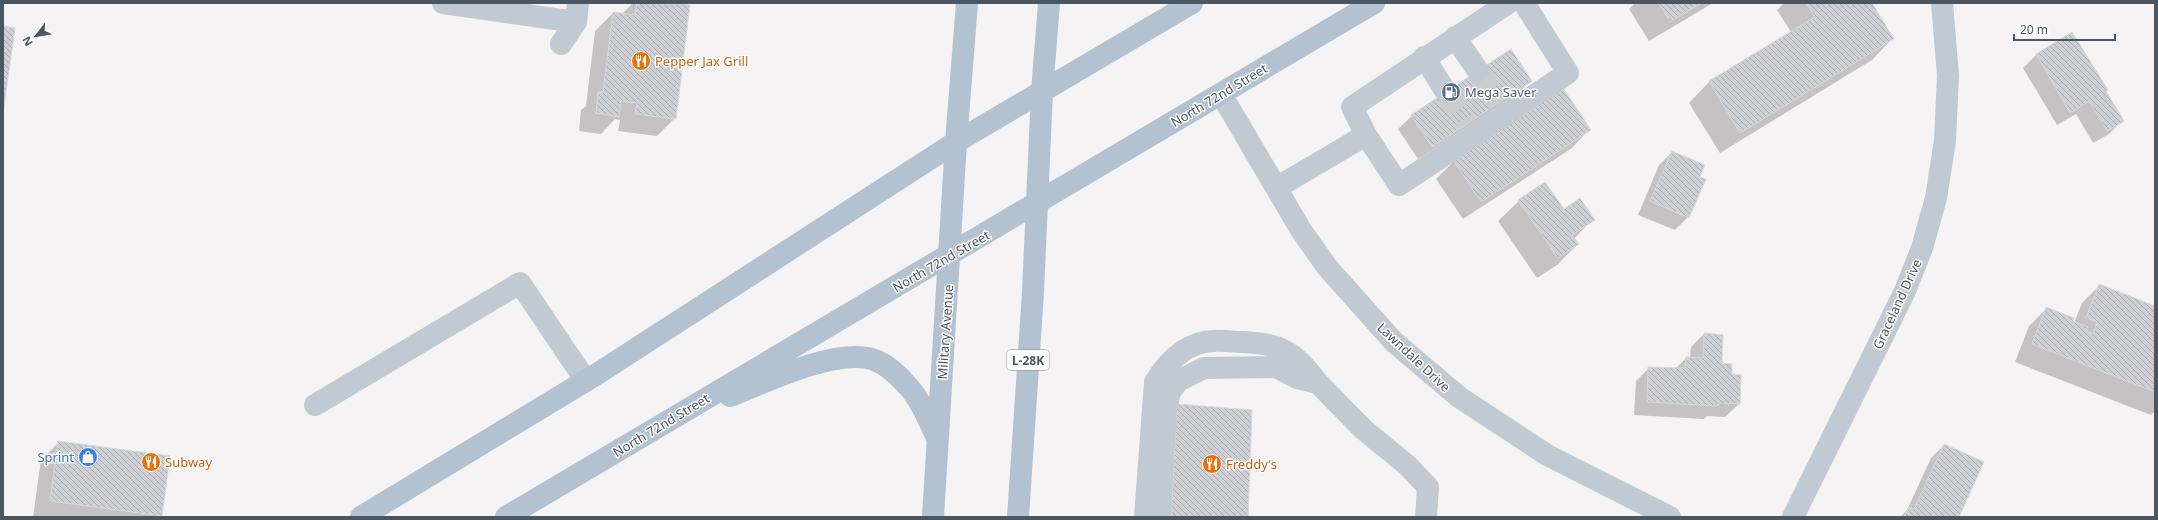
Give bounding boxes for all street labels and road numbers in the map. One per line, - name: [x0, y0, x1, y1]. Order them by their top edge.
- street label: North 72nd Street: [1167, 59, 1271, 131]
- street label: North 72nd Street: [889, 226, 993, 296]
- street label: Graceland Drive: [1868, 256, 1926, 352]
- street label: Military Avenue: [933, 284, 957, 380]
- street label: Lawndale Drive: [1374, 318, 1454, 396]
- road number: L-28K: [1007, 350, 1049, 370]
- street label: North 72nd Street: [609, 389, 713, 461]

